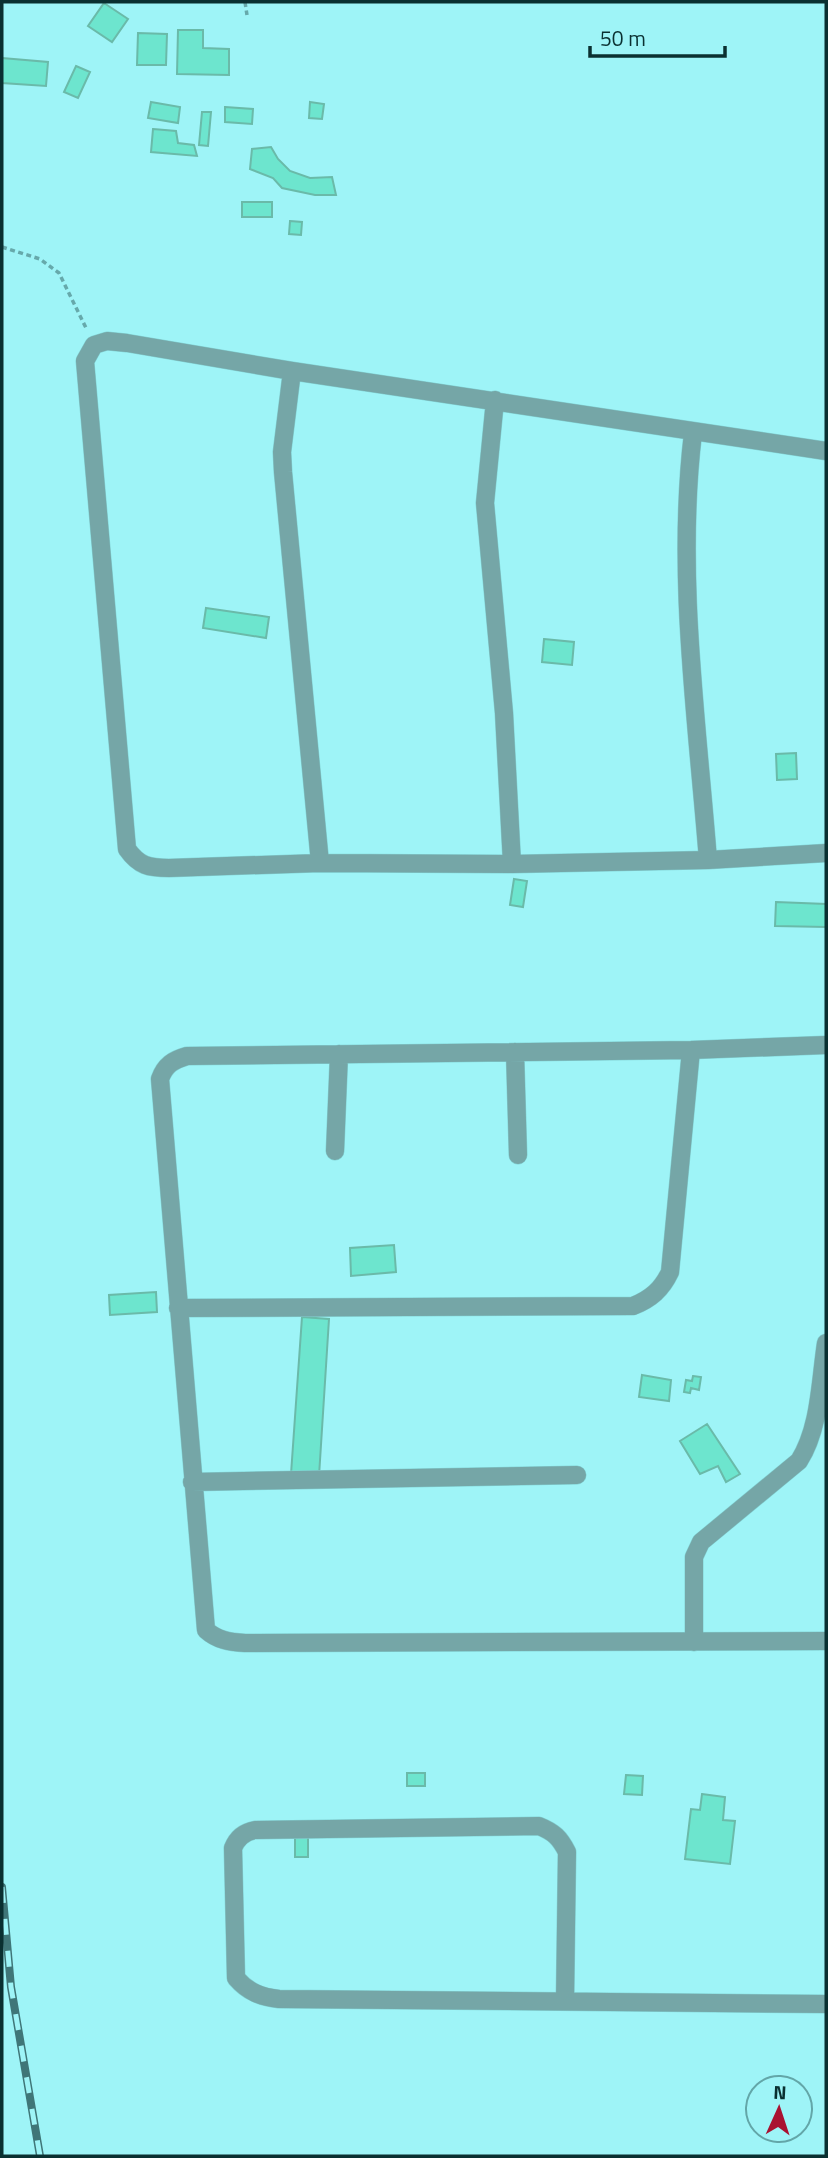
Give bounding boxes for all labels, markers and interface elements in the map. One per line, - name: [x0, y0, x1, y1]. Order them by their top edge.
- scale bar: [590, 14, 725, 58]
- text: 50 m: [600, 22, 646, 54]
- north arrow: [744, 2074, 814, 2144]
- text: N: [773, 2077, 787, 2106]

